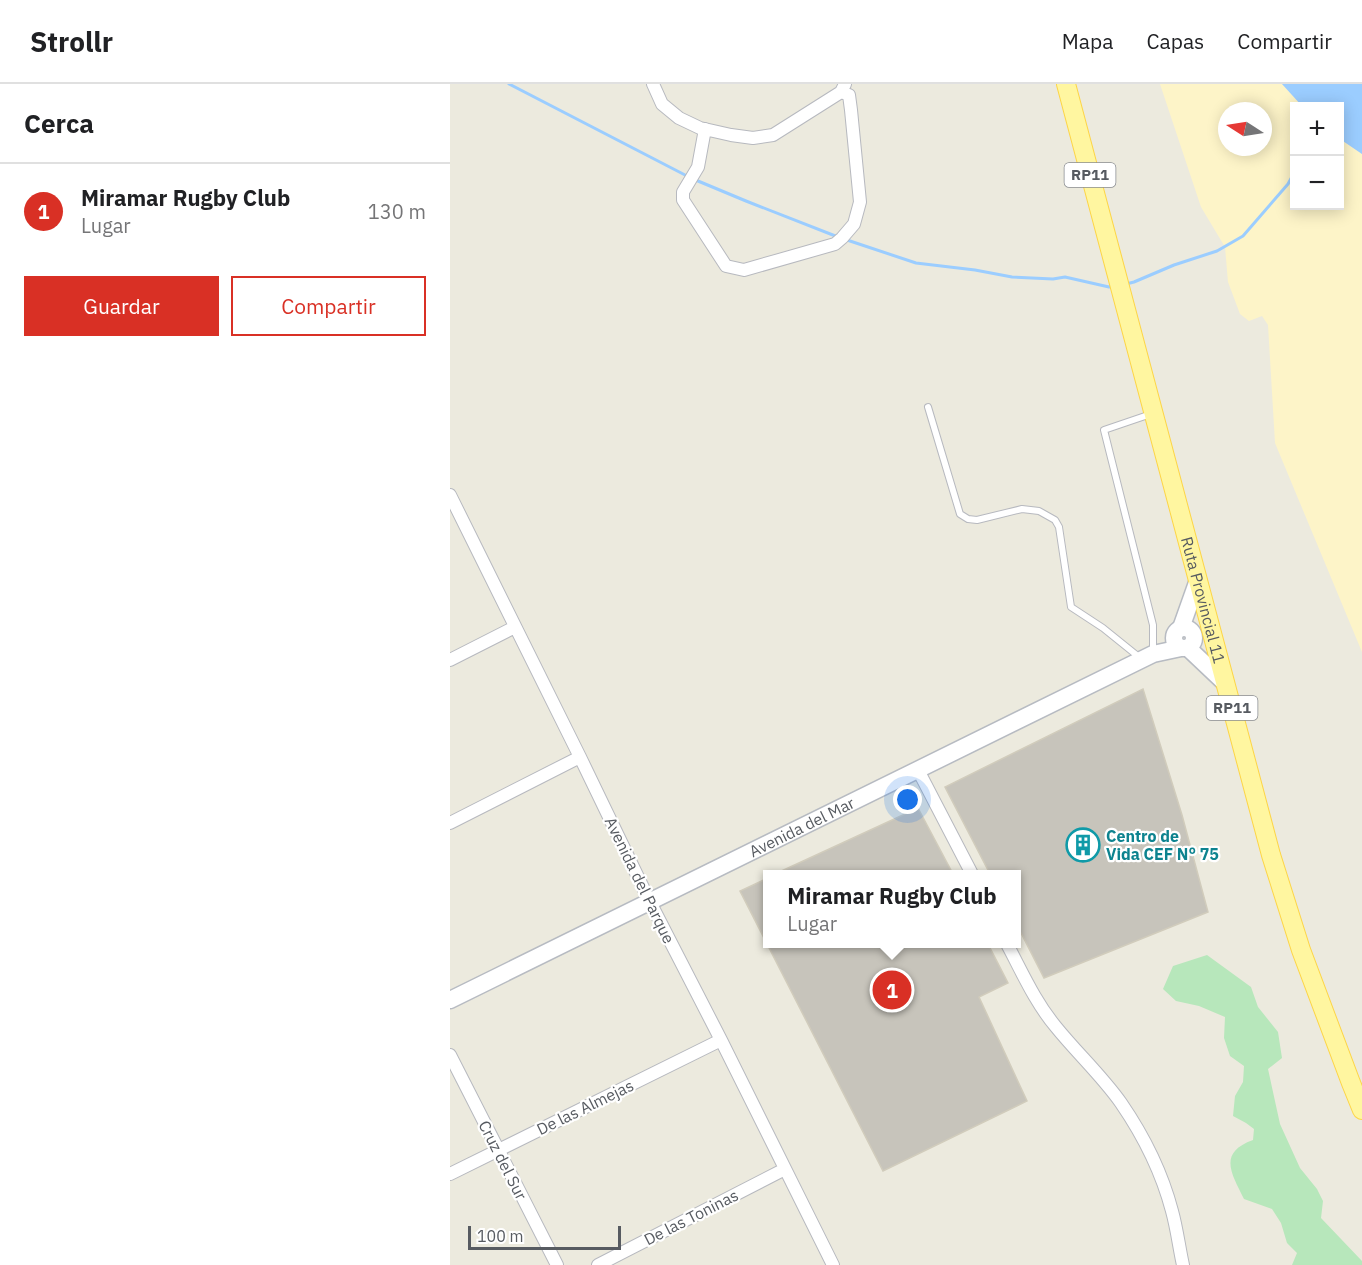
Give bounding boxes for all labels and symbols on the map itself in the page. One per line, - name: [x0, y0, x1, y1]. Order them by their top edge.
- north arrow: [1218, 102, 1272, 156]
- road number: RP11: [1064, 163, 1116, 187]
- street label: Ruta Provincial 11: [1177, 534, 1230, 666]
- road number: RP11: [1206, 696, 1258, 720]
- your location: [893, 785, 922, 814]
- street label: Avenida del Mar: [746, 793, 858, 861]
- street label: Avenida del Parque: [601, 813, 679, 947]
- place label: Centro de Vida CEF N° 75: [1106, 826, 1219, 864]
- building icon: Centro de Vida CEF N° 75: [1065, 827, 1101, 863]
- pin: 1: [872, 968, 912, 1012]
- street label: De las Almejas: [533, 1075, 637, 1139]
- street label: Cruz del Sur: [474, 1117, 532, 1203]
- street label: De las Toninas: [640, 1185, 742, 1249]
- scale bar: [468, 1223, 621, 1250]

